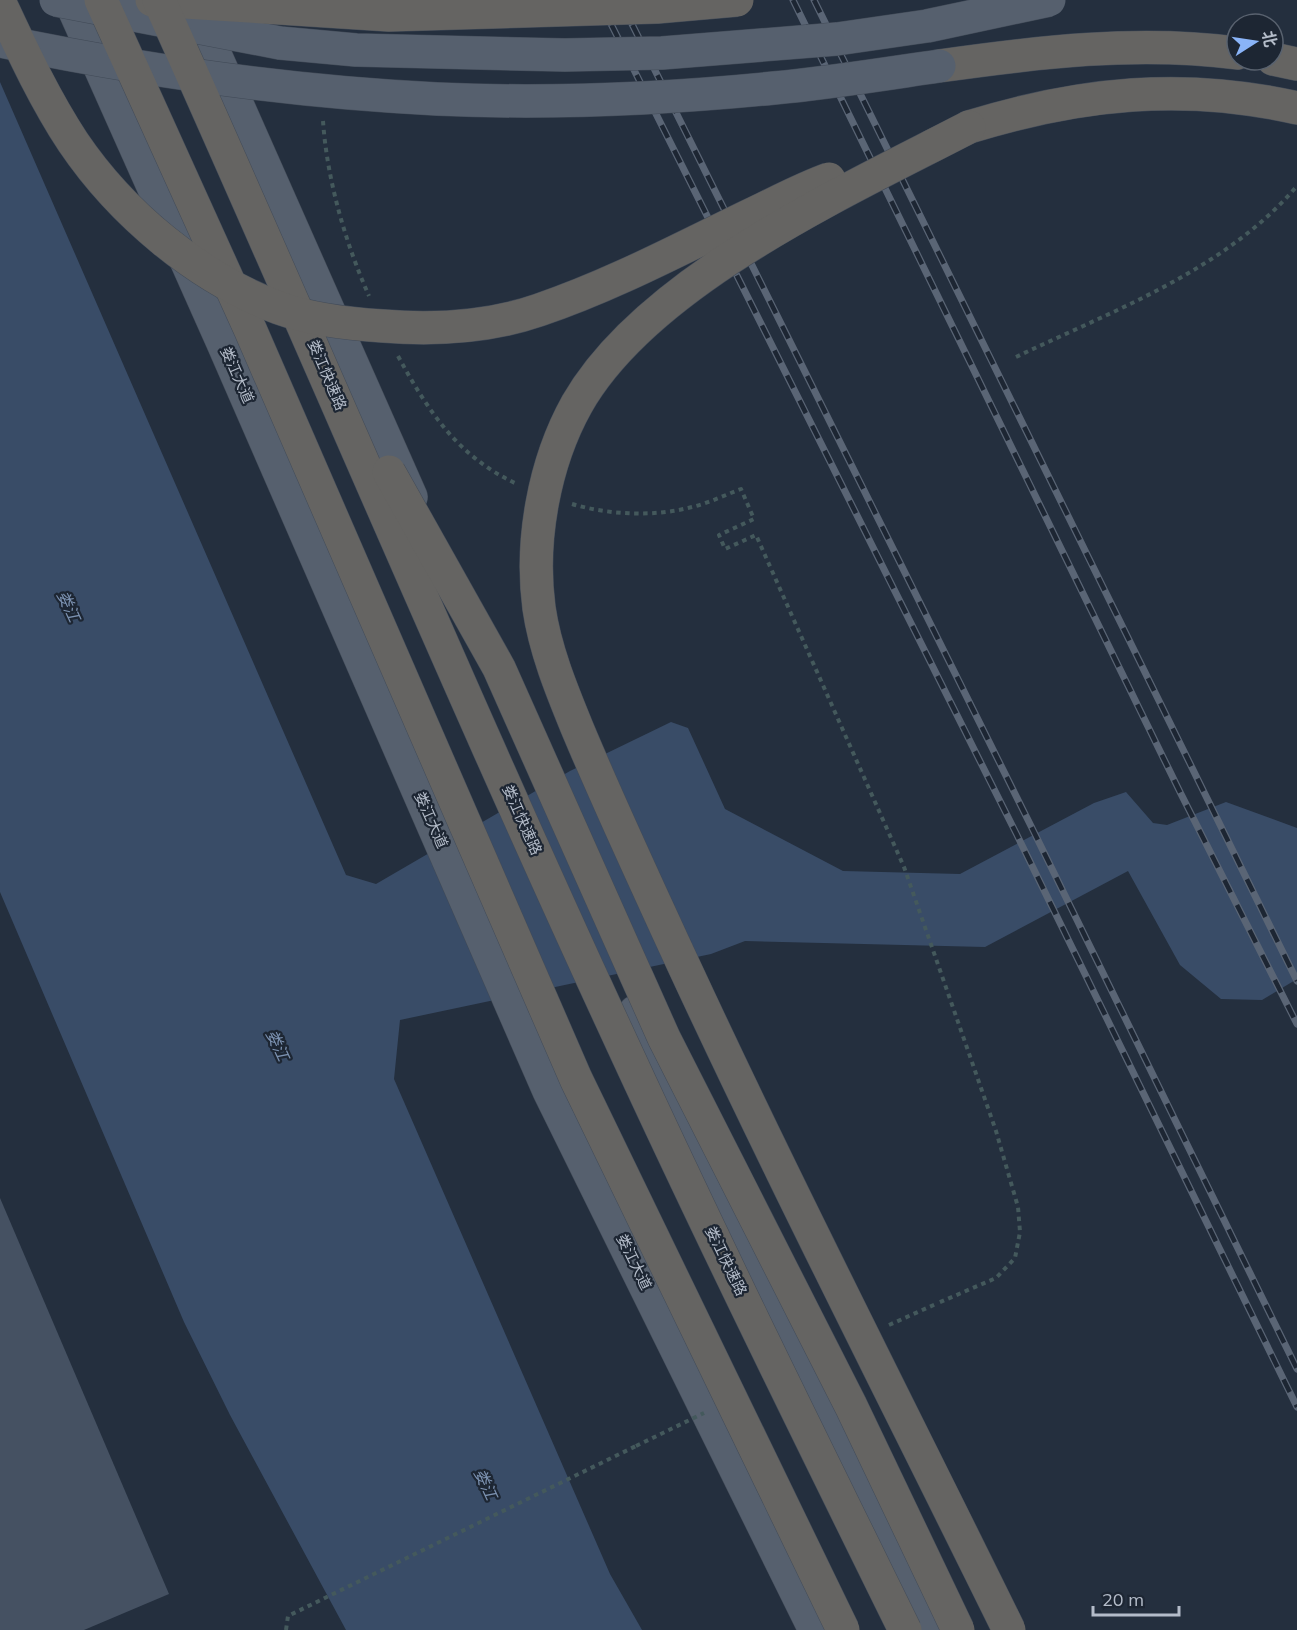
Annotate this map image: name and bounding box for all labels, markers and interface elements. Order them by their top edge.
north arrow [1225,12,1285,72]
text: 北 [1258,29,1281,49]
street label: 娄江快速路 [304,337,351,413]
street label: 娄江大道 [217,344,258,406]
water label: 娄江 [53,587,86,627]
street label: 娄江快速路 [499,782,546,858]
street label: 娄江大道 [411,789,452,851]
water label: 娄江 [262,1026,295,1066]
street label: 娄江快速路 [701,1223,751,1299]
street label: 娄江大道 [613,1231,656,1293]
water label: 娄江 [470,1465,503,1505]
scale bar [1093,1579,1178,1617]
text: 20 m [1102,1588,1144,1611]

